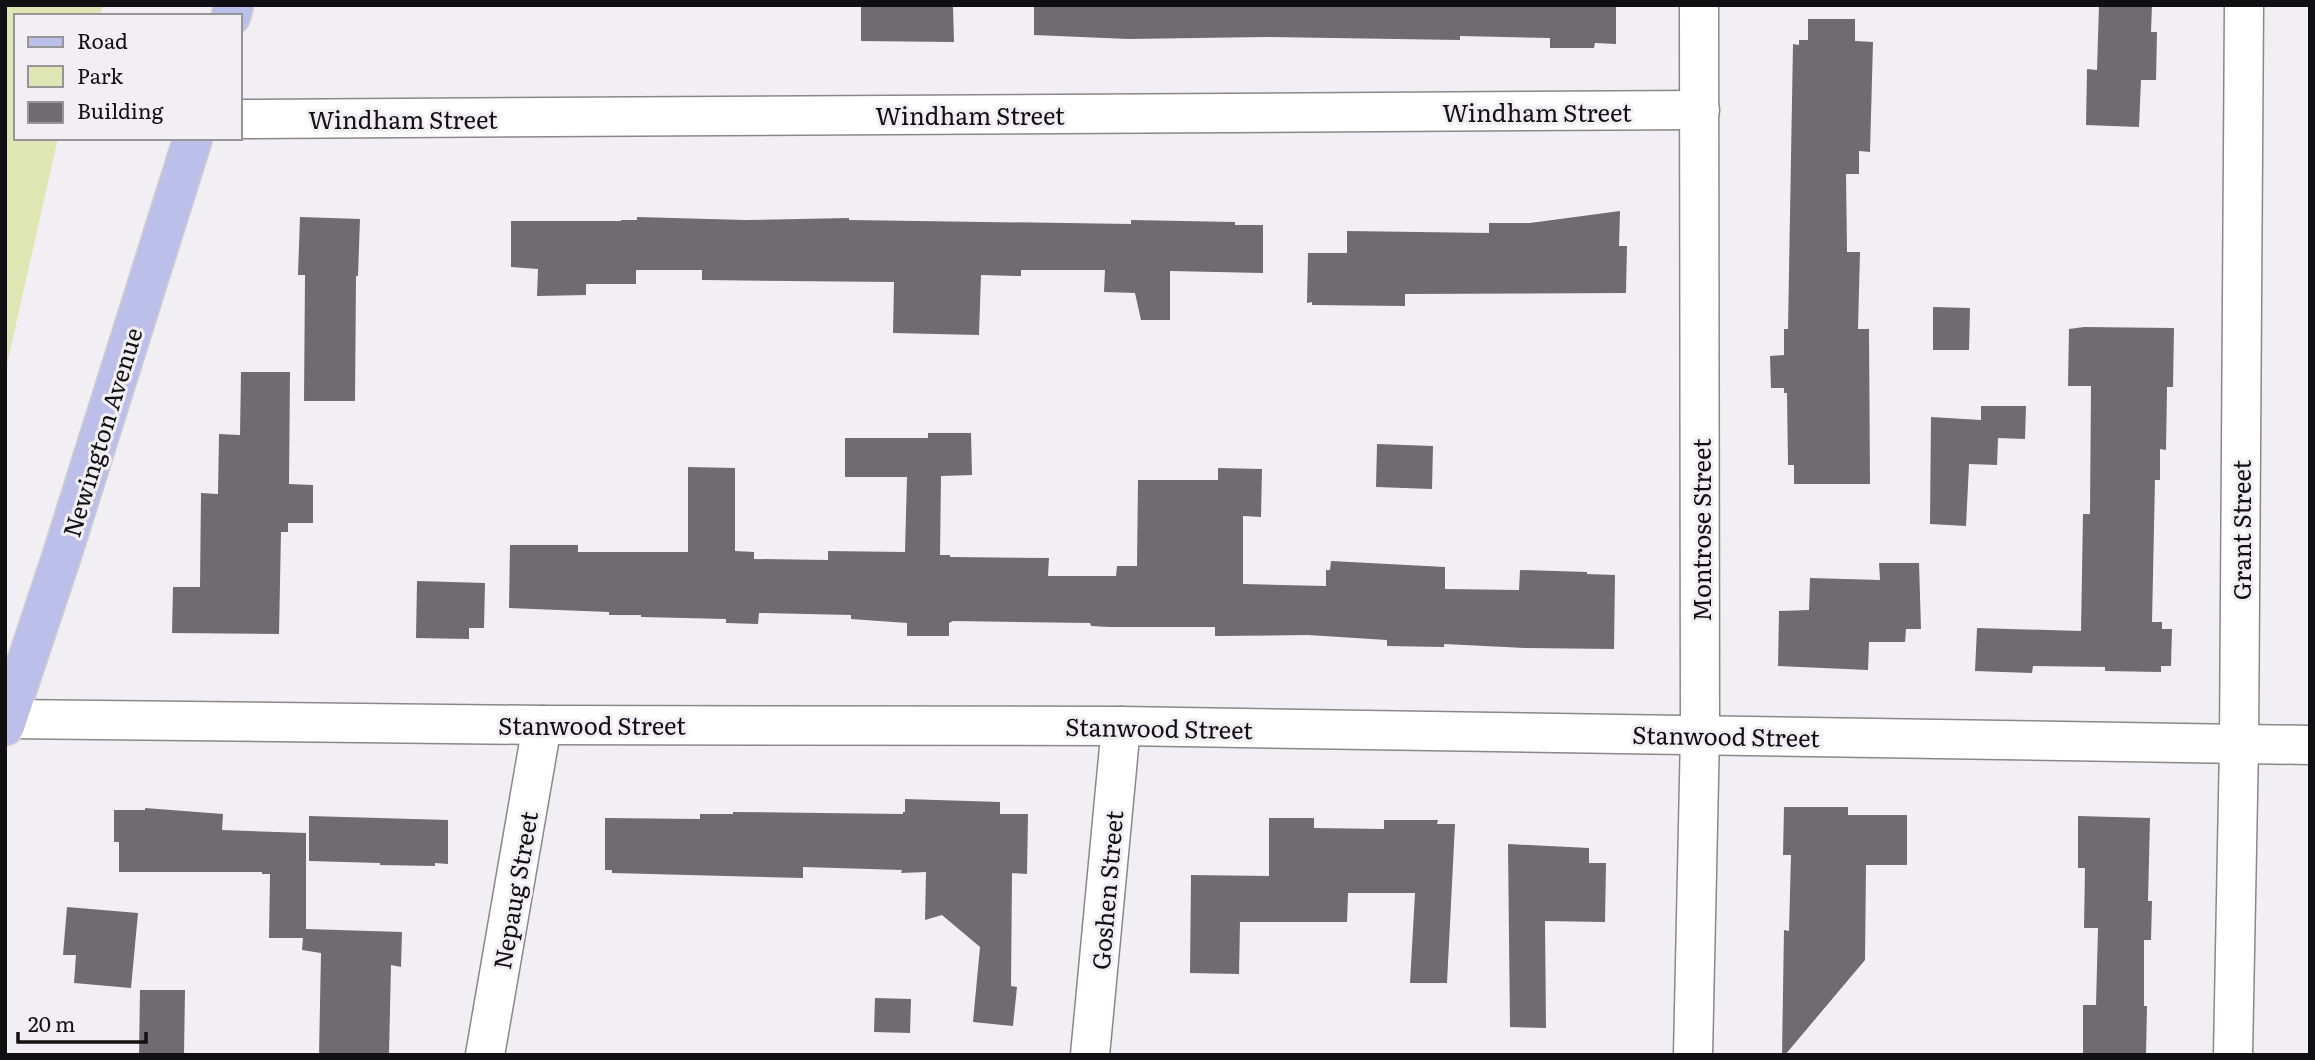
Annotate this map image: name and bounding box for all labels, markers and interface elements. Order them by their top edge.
legend [14,14,242,140]
text: Road [77,24,128,55]
text: Park [77,59,123,90]
text: Building [77,94,164,125]
street label: Windham Street [1442,94,1632,129]
street label: Windham Street [875,97,1065,132]
street label: Windham Street [308,101,498,136]
street label: Newington Avenue [52,323,150,541]
street label: Montrose Street [1683,438,1718,622]
street label: Grant Street [2223,459,2258,600]
street label: Stanwood Street [498,707,686,742]
street label: Stanwood Street [1065,708,1254,746]
street label: Stanwood Street [1632,716,1821,754]
street label: Nepaug Street [483,808,545,972]
street label: Goshen Street [1082,809,1130,971]
scale bar [18,1000,145,1044]
text: 20 m [28,1007,75,1038]

